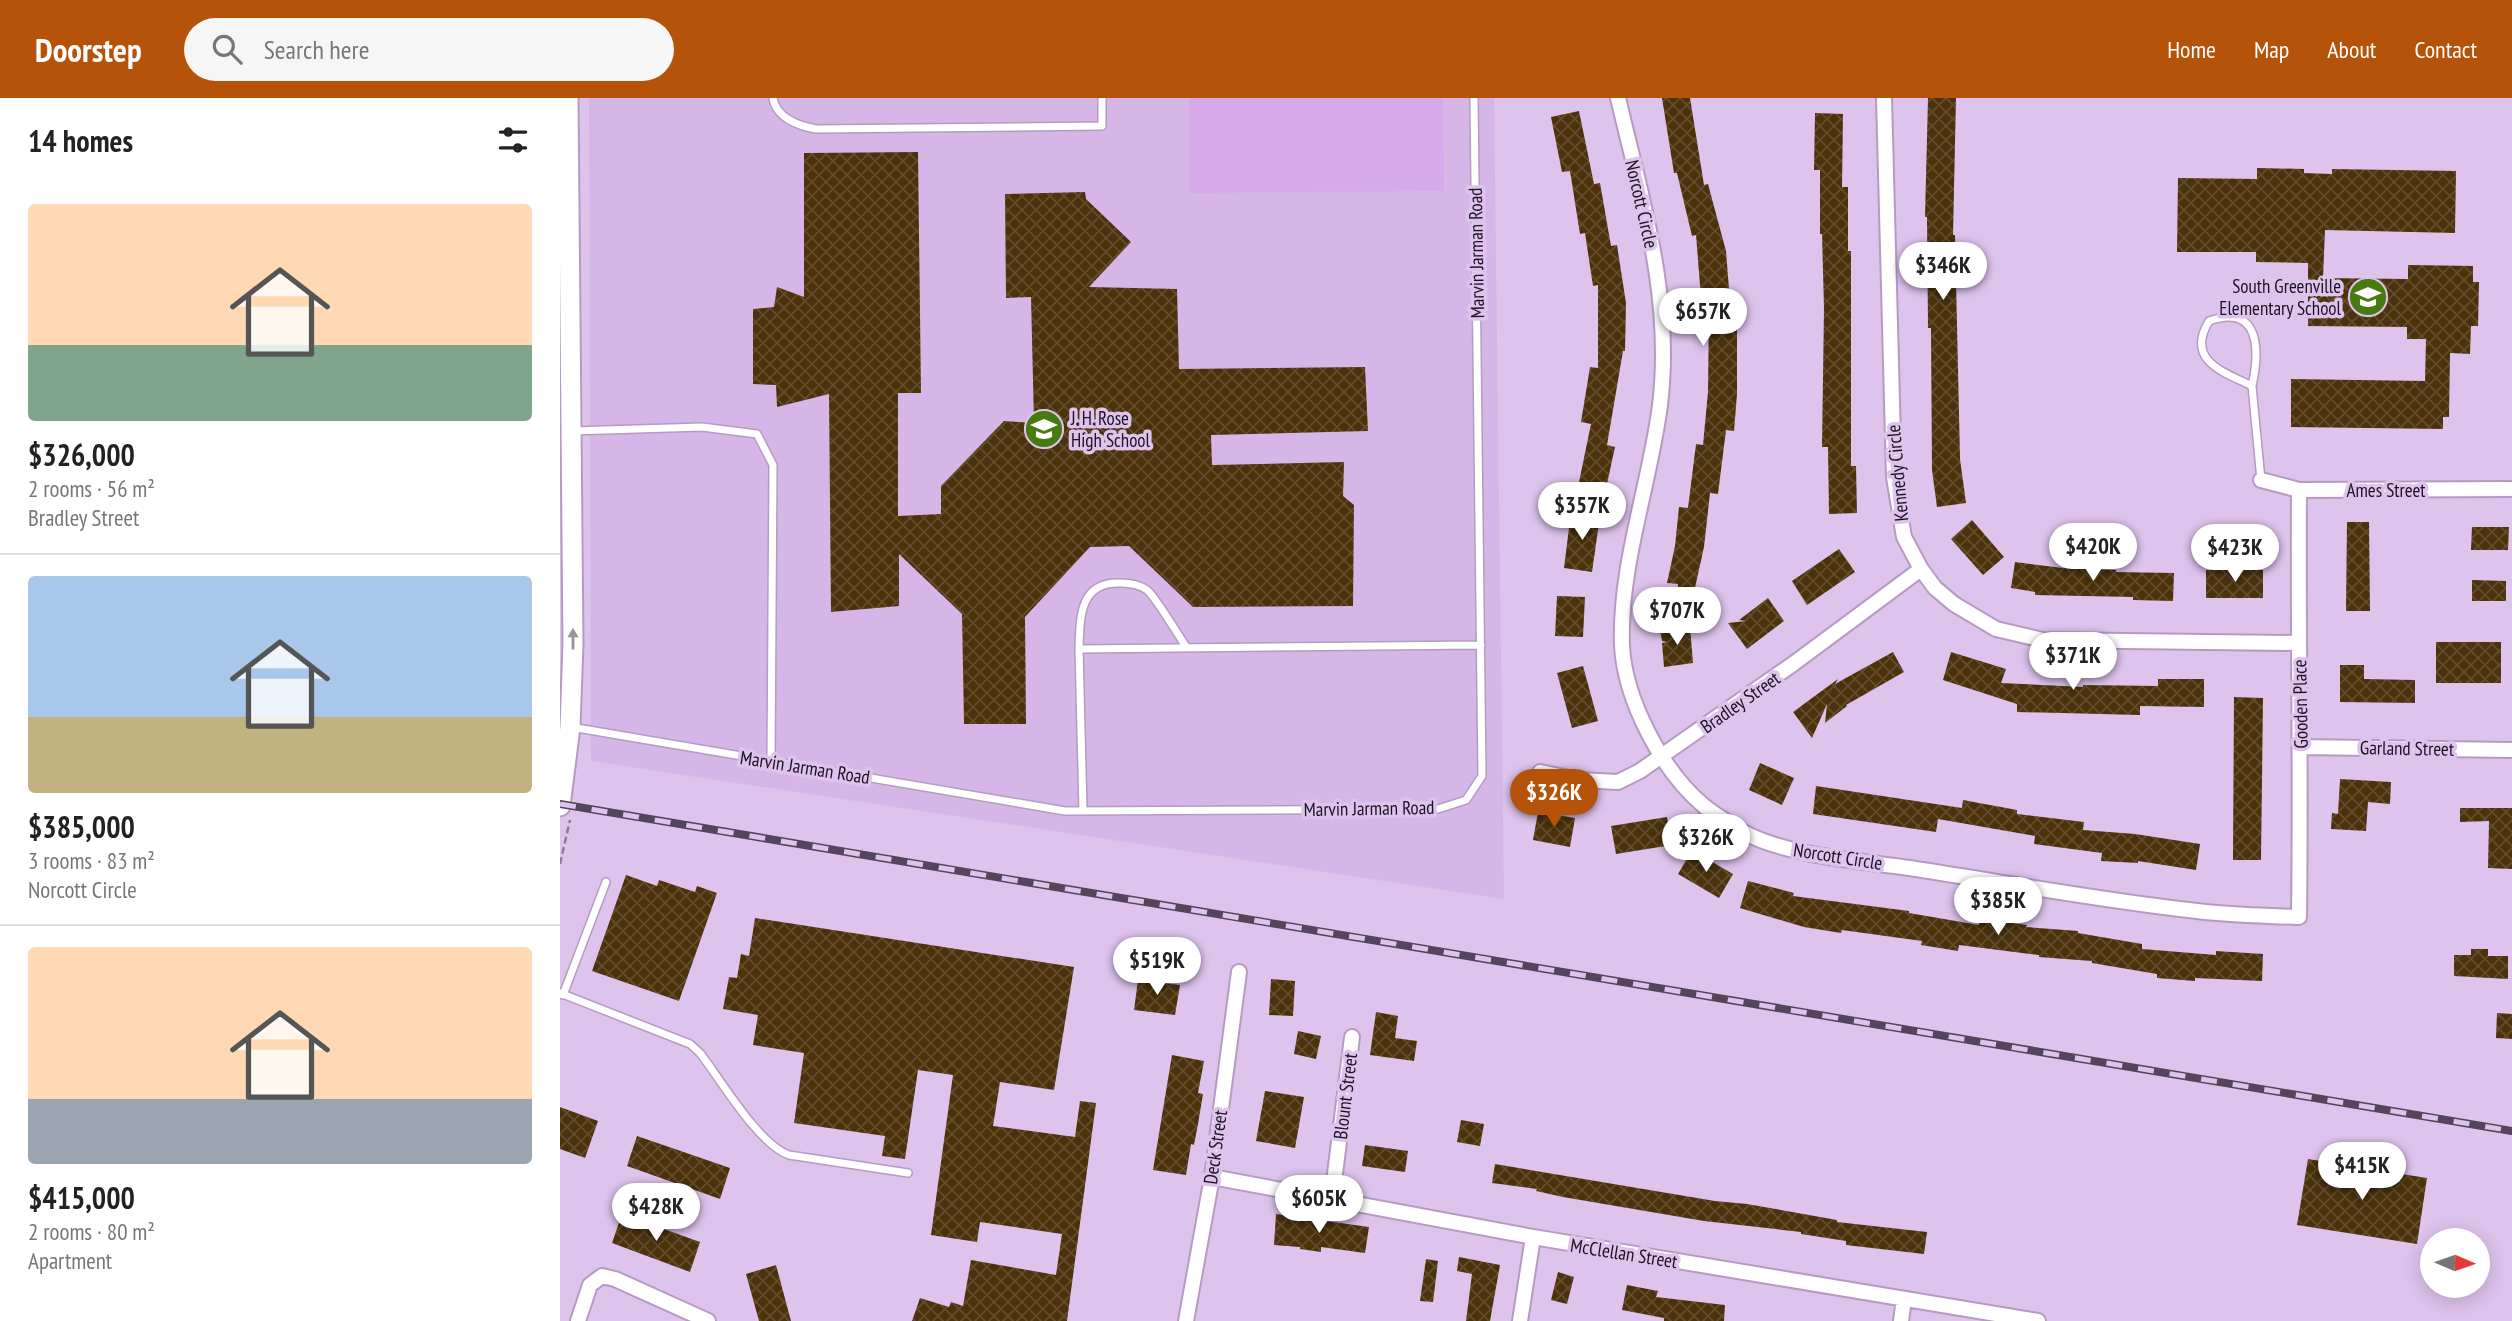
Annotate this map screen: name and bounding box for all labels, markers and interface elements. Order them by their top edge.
search box [184,18,674,81]
text: Doorstep [35,28,142,71]
icon: search [208,30,246,68]
text: Search here [264,33,369,66]
text: Home [2167,34,2216,65]
text: Map [2254,34,2289,65]
text: About [2327,34,2376,65]
text: Contact [2414,34,2477,65]
text: 14 homes [28,121,133,160]
icon: filters [494,121,532,159]
street label: Norcott Circle [1620,158,1664,251]
street label: Marvin Jarman Road [1463,187,1489,319]
pin: $346K [1894,242,1992,302]
icon: home [217,249,343,375]
text: $346K [1915,250,1971,279]
place label: South Greenville Elementary School [2219,274,2342,320]
school or university icon: South Greenville Elementary School [2347,276,2389,318]
pin: $657K [1654,288,1752,348]
text: $657K [1675,296,1731,325]
place label: J. H. Rose High School [1070,406,1151,452]
school or university icon: J. H. Rose High School [1023,408,1065,450]
street label: Kennedy Circle [1881,424,1913,522]
text: $326,000 [28,435,135,474]
text: 2 rooms · 56 m² [28,474,155,503]
street label: Ames Street [2347,478,2426,502]
pin: $357K [1533,482,1631,542]
text: $357K [1554,490,1610,519]
text: Bradley Street [28,503,139,532]
pin: $420K [2044,524,2142,583]
pin: $423K [2186,524,2284,584]
text: $420K [2065,531,2121,560]
text: $423K [2207,532,2263,561]
pin: $707K [1628,588,1726,647]
text: $707K [1649,595,1705,624]
icon: home [217,621,343,747]
one-way arrow [567,628,579,650]
pin: $371K [2024,632,2122,692]
text: $371K [2045,640,2101,669]
street label: Gooden Place [2287,659,2313,749]
street label: Bradley Street [1695,665,1785,738]
street label: Garland Street [2360,735,2455,761]
street label: Marvin Jarman Road [738,745,872,789]
pin: $326K [1505,770,1603,829]
text: $326K [1526,777,1582,806]
street label: Marvin Jarman Road [1303,795,1435,821]
text: $385,000 [28,807,135,846]
pin: $326K [1657,814,1755,874]
text: $326K [1678,822,1734,851]
street label: Norcott Circle [1792,837,1884,875]
text: 3 rooms · 83 m² [28,846,155,875]
text: Norcott Circle [28,875,137,904]
pin: $385K [1949,878,2047,937]
text: $385K [1970,885,2026,914]
pin: $519K [1108,937,1206,997]
text: $519K [1129,945,1185,974]
icon: home [217,992,343,1118]
street label: Blount Street [1328,1051,1362,1141]
street label: Deck Street [1198,1108,1232,1186]
pin: $415K [2313,1142,2411,1202]
text: $415K [2334,1150,2390,1179]
pin: $605K [1270,1176,1368,1235]
text: $415,000 [28,1178,135,1217]
text: $605K [1291,1183,1347,1212]
pin: $428K [607,1184,705,1243]
text: $428K [628,1191,684,1220]
text: 2 rooms · 80 m² [28,1217,155,1246]
north arrow [2420,1228,2490,1298]
map controls [2420,1228,2490,1298]
street label: McClellan Street [1569,1233,1680,1273]
text: Apartment [28,1246,112,1275]

